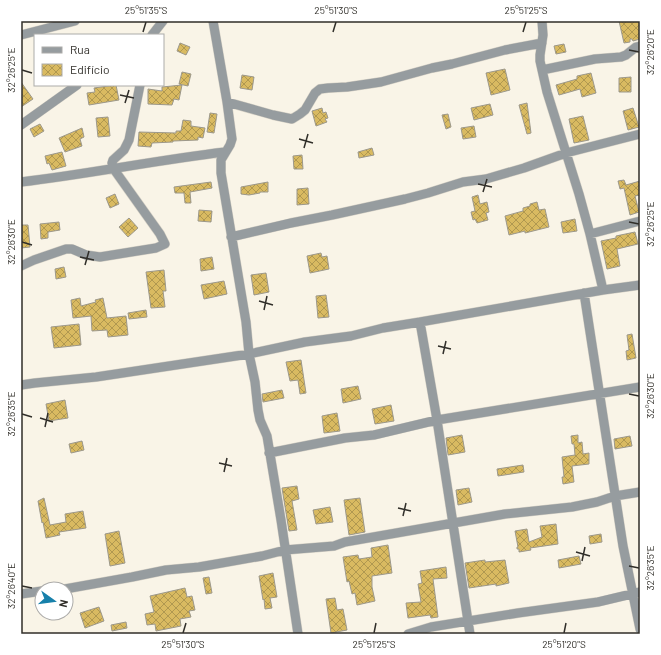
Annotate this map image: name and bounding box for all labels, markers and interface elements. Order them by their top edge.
text: 25°51'35"S [125,4,168,16]
text: 25°51'30"S [314,4,358,16]
text: 25°51'25"S [505,4,548,16]
text: 32°26'20"E [644,29,656,75]
legend [34,34,164,86]
text: Rua [70,42,90,56]
text: 32°26'25"E [5,47,17,93]
text: Edifício [70,62,110,76]
text: 32°26'25"E [644,201,656,247]
text: 32°26'30"E [5,219,17,265]
text: 32°26'30"E [644,373,656,419]
text: 32°26'35"E [5,391,17,437]
text: 32°26'35"E [644,545,656,591]
text: 32°26'40"E [5,563,17,609]
north arrow [34,581,74,621]
text: N [57,598,71,609]
text: 25°51'30"S [161,638,205,650]
text: 25°51'25"S [353,638,396,650]
text: 25°51'20"S [542,638,586,650]

